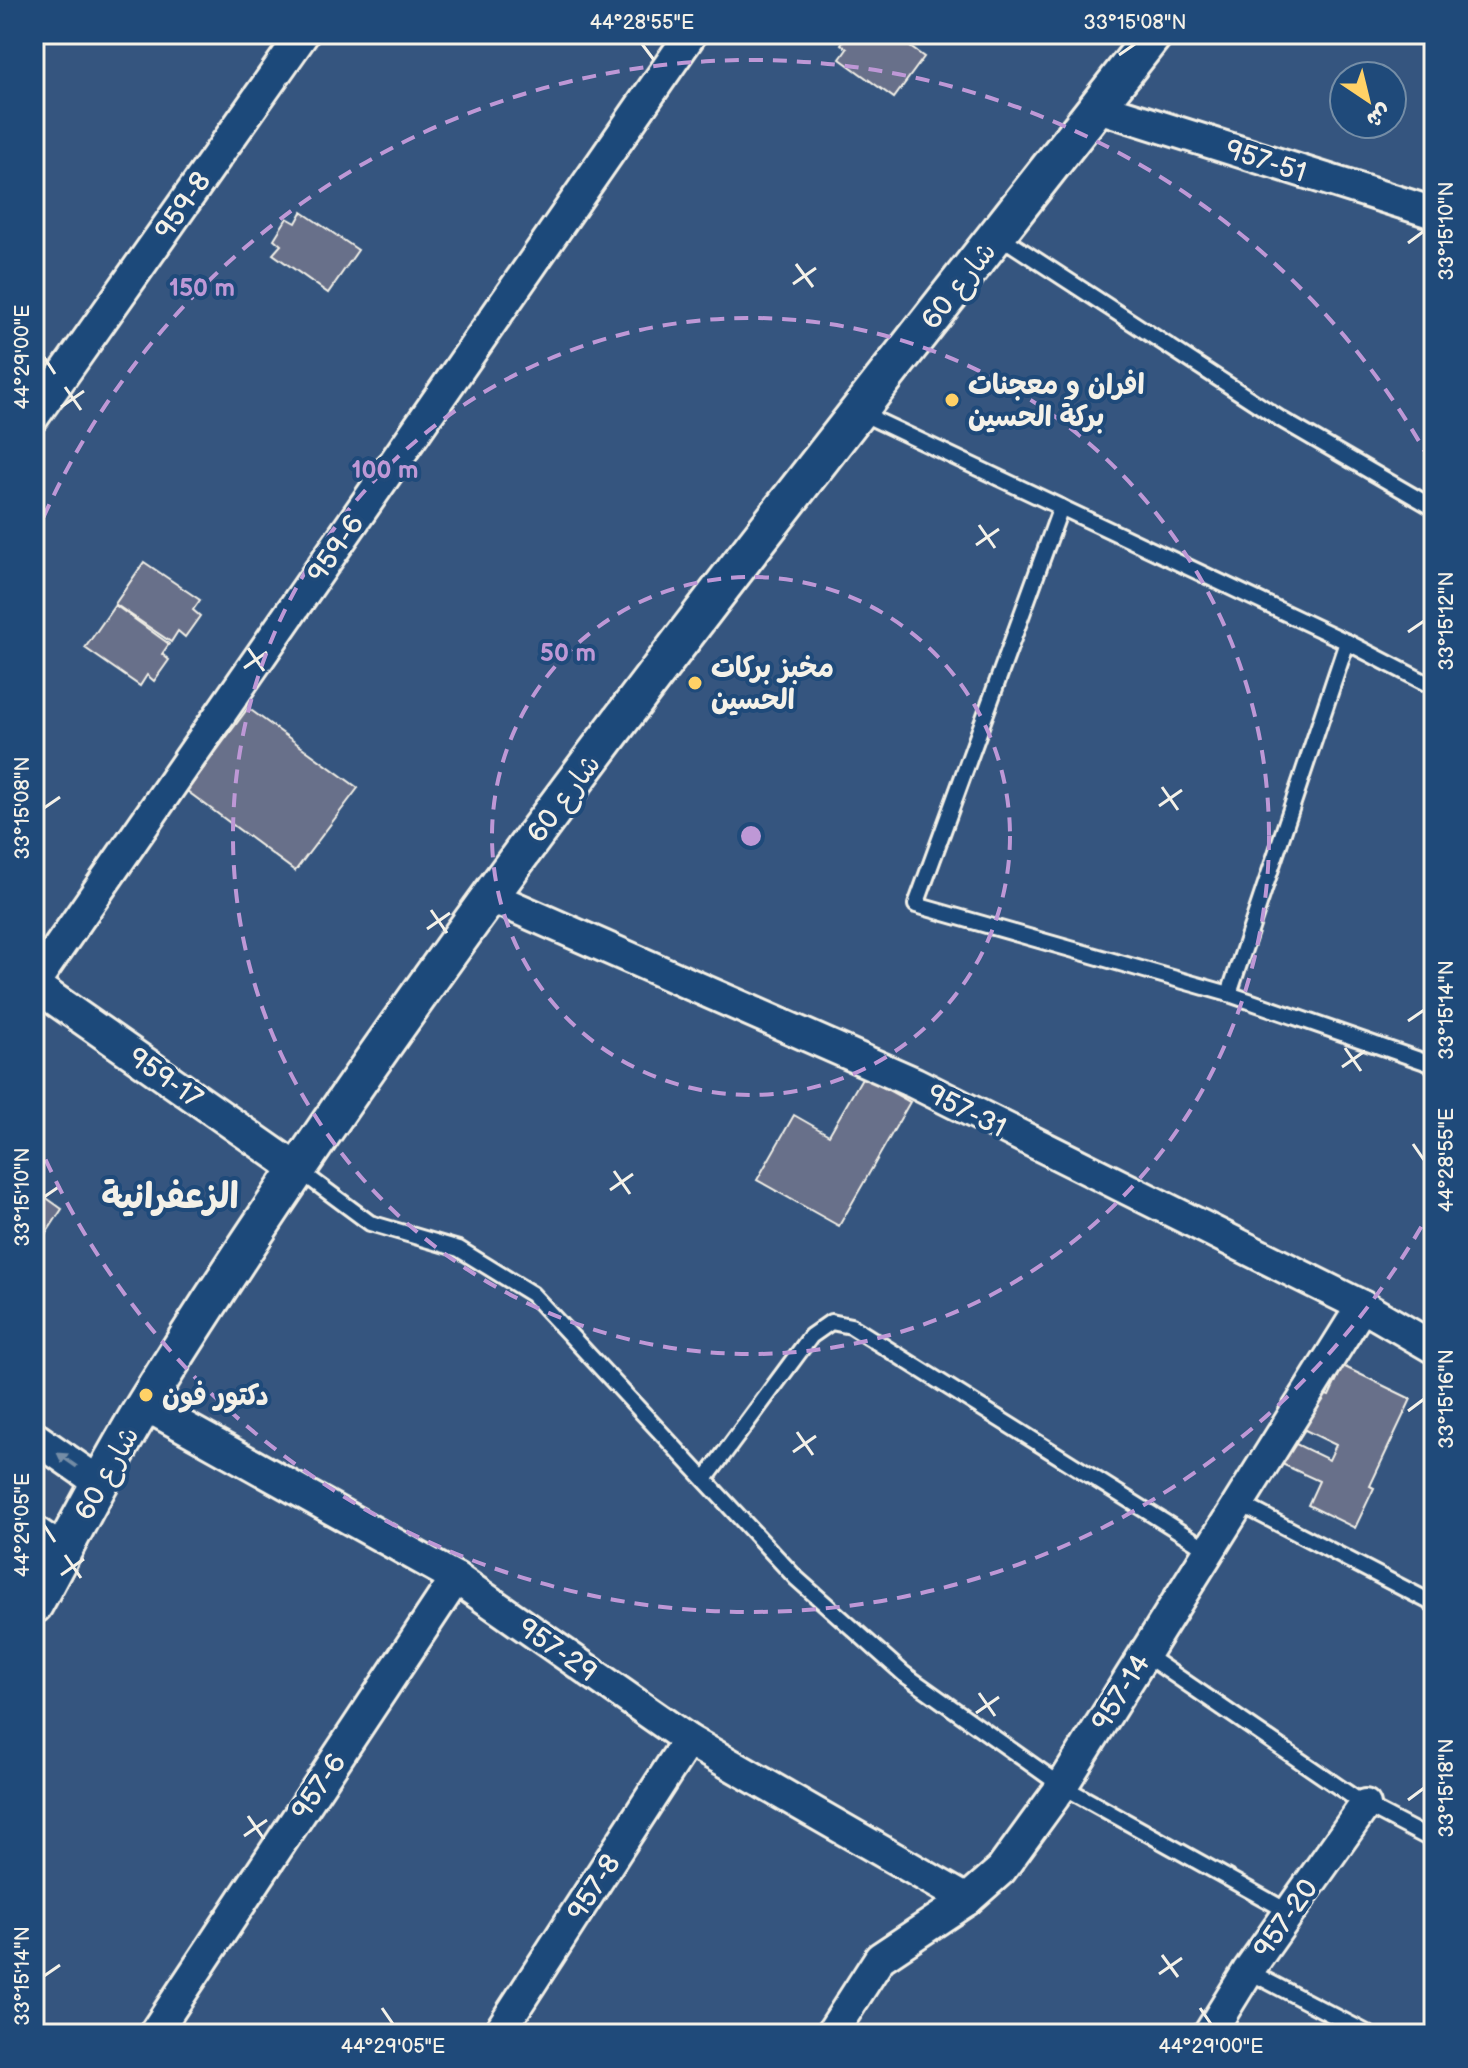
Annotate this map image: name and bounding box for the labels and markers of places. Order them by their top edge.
place label: افران و معجنات بركة الحسين [968,369,1145,434]
marker: افران و معجنات بركة الحسين [943,391,961,409]
place label: مخبز بركات الحسين [711,652,834,717]
marker: مخبز بركات الحسين [686,674,704,692]
centre of rings [737,822,765,850]
place label: دكتور فون [162,1380,269,1414]
marker: دكتور فون [137,1386,155,1404]

